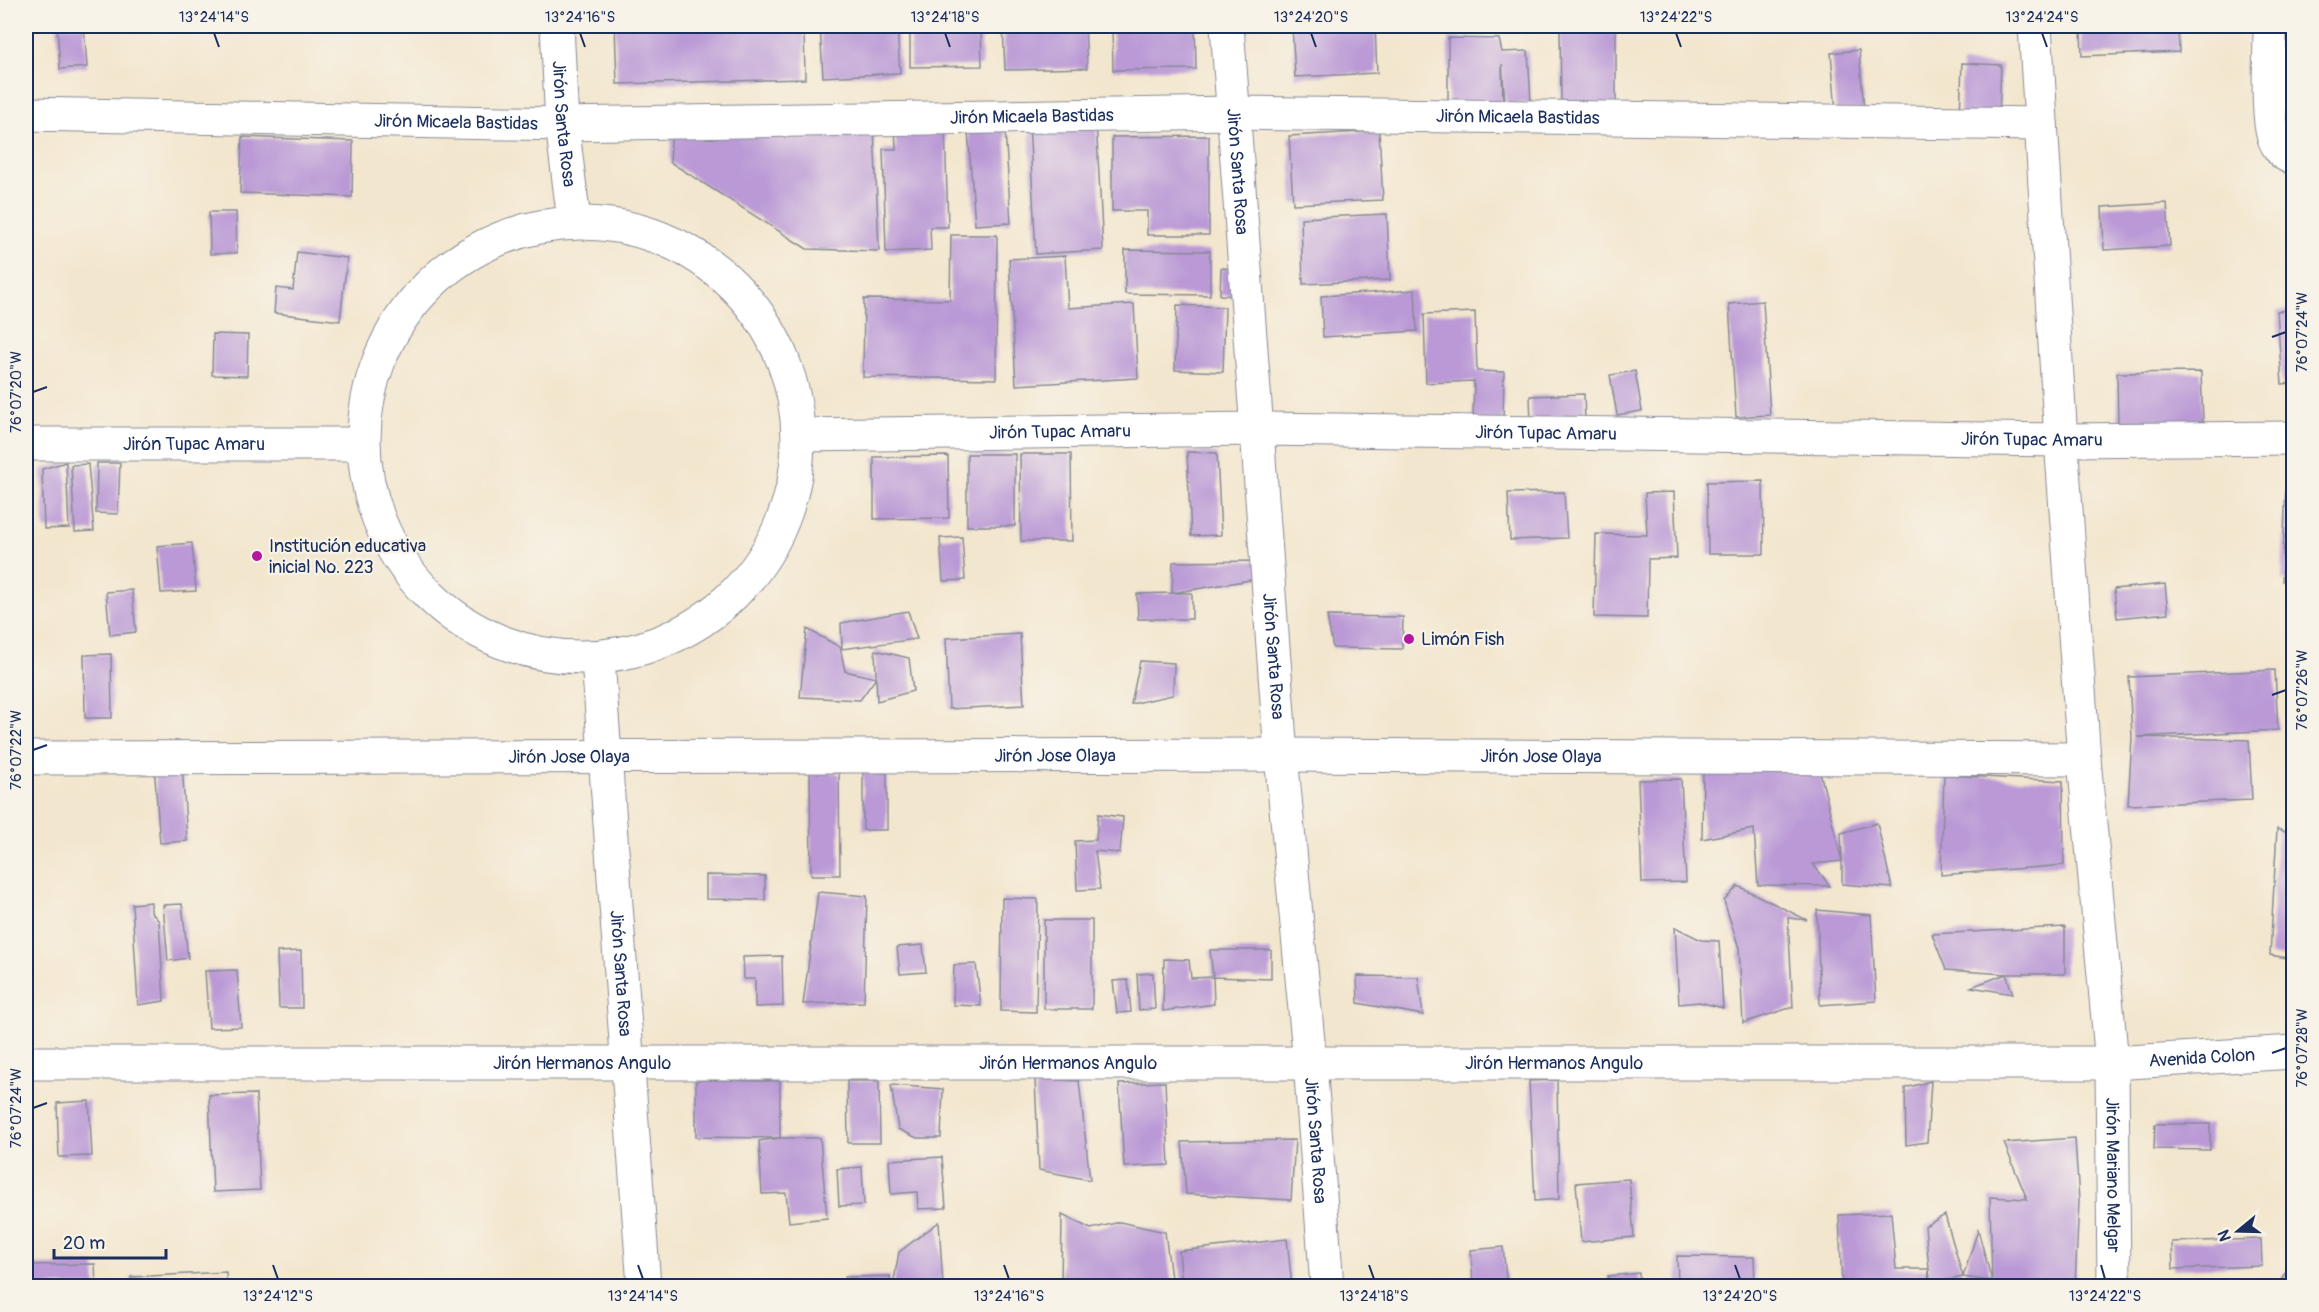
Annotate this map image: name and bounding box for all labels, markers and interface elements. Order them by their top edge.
text: 13°24'14"S [179,8,249,27]
text: 13°24'16"S [545,8,615,27]
text: 13°24'18"S [910,8,980,27]
text: 13°24'20"S [1274,8,1348,27]
text: 13°24'22"S [1640,8,1712,27]
text: 13°24'24"S [2006,8,2078,27]
street label: Jirón Santa Rosa [547,60,581,188]
street label: Jirón Micaela Bastidas [950,104,1114,130]
street label: Jirón Micaela Bastidas [1436,105,1600,130]
street label: Jirón Santa Rosa [1221,108,1253,236]
street label: Jirón Micaela Bastidas [374,109,538,136]
text: 76°07'24"W [2293,292,2312,372]
text: 76°07'20"W [7,351,26,433]
street label: Jirón Tupac Amaru [989,420,1131,444]
street label: Jirón Tupac Amaru [1475,421,1617,446]
street label: Jirón Tupac Amaru [1961,428,2103,452]
street label: Jirón Tupac Amaru [123,433,265,456]
place label: Institución educativa inicial No. 223 [269,535,426,579]
marker: Institución educativa inicial No. 223 [250,549,264,563]
street label: Jirón Santa Rosa [1257,592,1289,720]
place label: Limón Fish [1421,628,1504,651]
marker: Limón Fish [1402,632,1416,646]
text: 76°07'26"W [2293,650,2312,730]
text: 76°07'22"W [7,710,26,790]
street label: Jirón Jose Olaya [994,744,1116,768]
street label: Jirón Jose Olaya [1480,745,1602,769]
street label: Jirón Jose Olaya [508,746,630,769]
street label: Jirón Santa Rosa [604,909,637,1037]
text: 76°07'28"W [2293,1008,2312,1088]
street label: Avenida Colon [2148,1043,2256,1073]
street label: Jirón Hermanos Angulo [493,1052,671,1075]
street label: Jirón Hermanos Angulo [979,1052,1157,1075]
street label: Jirón Hermanos Angulo [1465,1052,1643,1075]
text: 76°07'24"W [7,1068,26,1148]
street label: Jirón Santa Rosa [1299,1076,1332,1204]
street label: Jirón Mariano Melgar [2100,1097,2125,1253]
north arrow [2208,1201,2268,1261]
scale bar [54,1222,166,1260]
text: N [2213,1227,2236,1244]
text: 20 m [63,1232,105,1255]
text: 13°24'12"S [243,1287,313,1306]
text: 13°24'14"S [608,1287,678,1306]
text: 13°24'16"S [974,1287,1044,1306]
text: 13°24'18"S [1339,1287,1409,1306]
text: 13°24'20"S [1703,1287,1777,1306]
text: 13°24'22"S [2069,1287,2141,1306]

